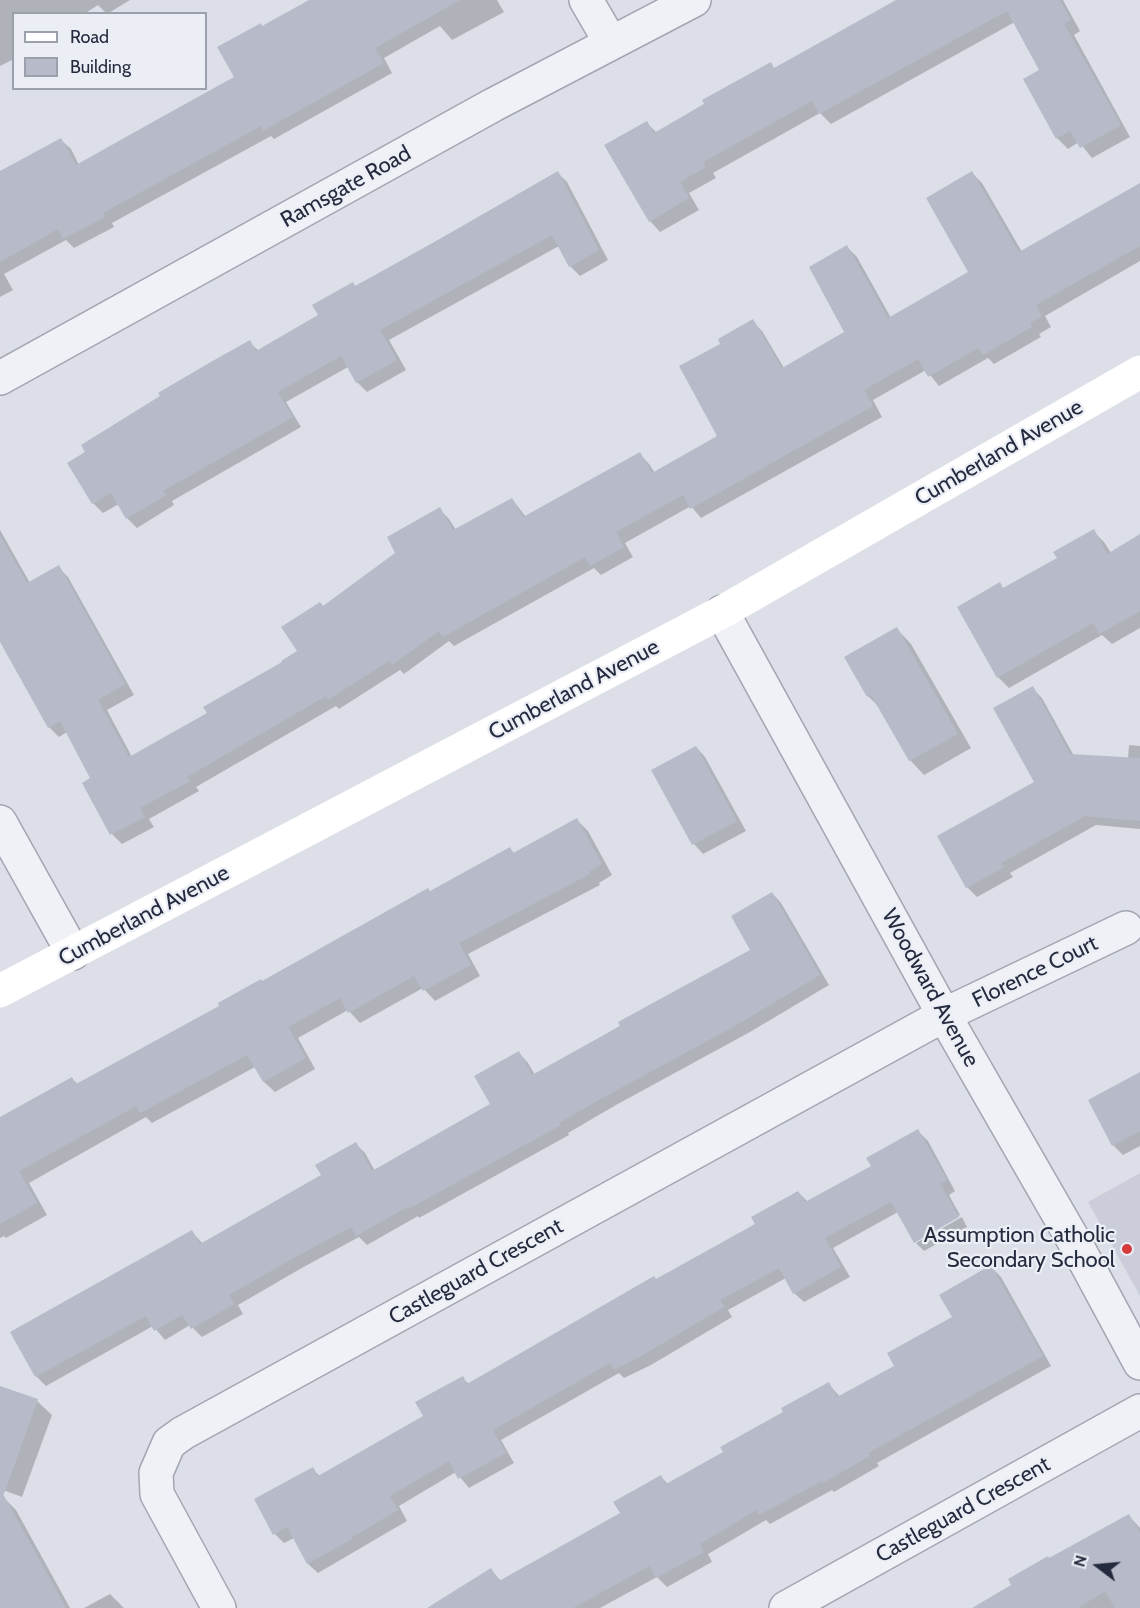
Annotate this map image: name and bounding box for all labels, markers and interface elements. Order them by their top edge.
legend [12,12,207,90]
text: Road [70,26,109,48]
text: Building [70,56,131,78]
street label: Ramsgate Road [276,140,416,234]
street label: Cumberland Avenue [910,394,1088,512]
street label: Cumberland Avenue [484,634,664,746]
street label: Cumberland Avenue [54,860,234,972]
street label: Woodward Avenue [876,904,984,1072]
street label: Florence Court [968,930,1102,1014]
street label: Castleguard Crescent [384,1213,568,1331]
place label: Assumption Catholic Secondary School [924,1223,1115,1274]
marker: Assumption Catholic Secondary School [1120,1242,1134,1256]
street label: Castleguard Crescent [871,1451,1055,1569]
north arrow [1068,1536,1128,1596]
text: N [1070,1553,1091,1569]

